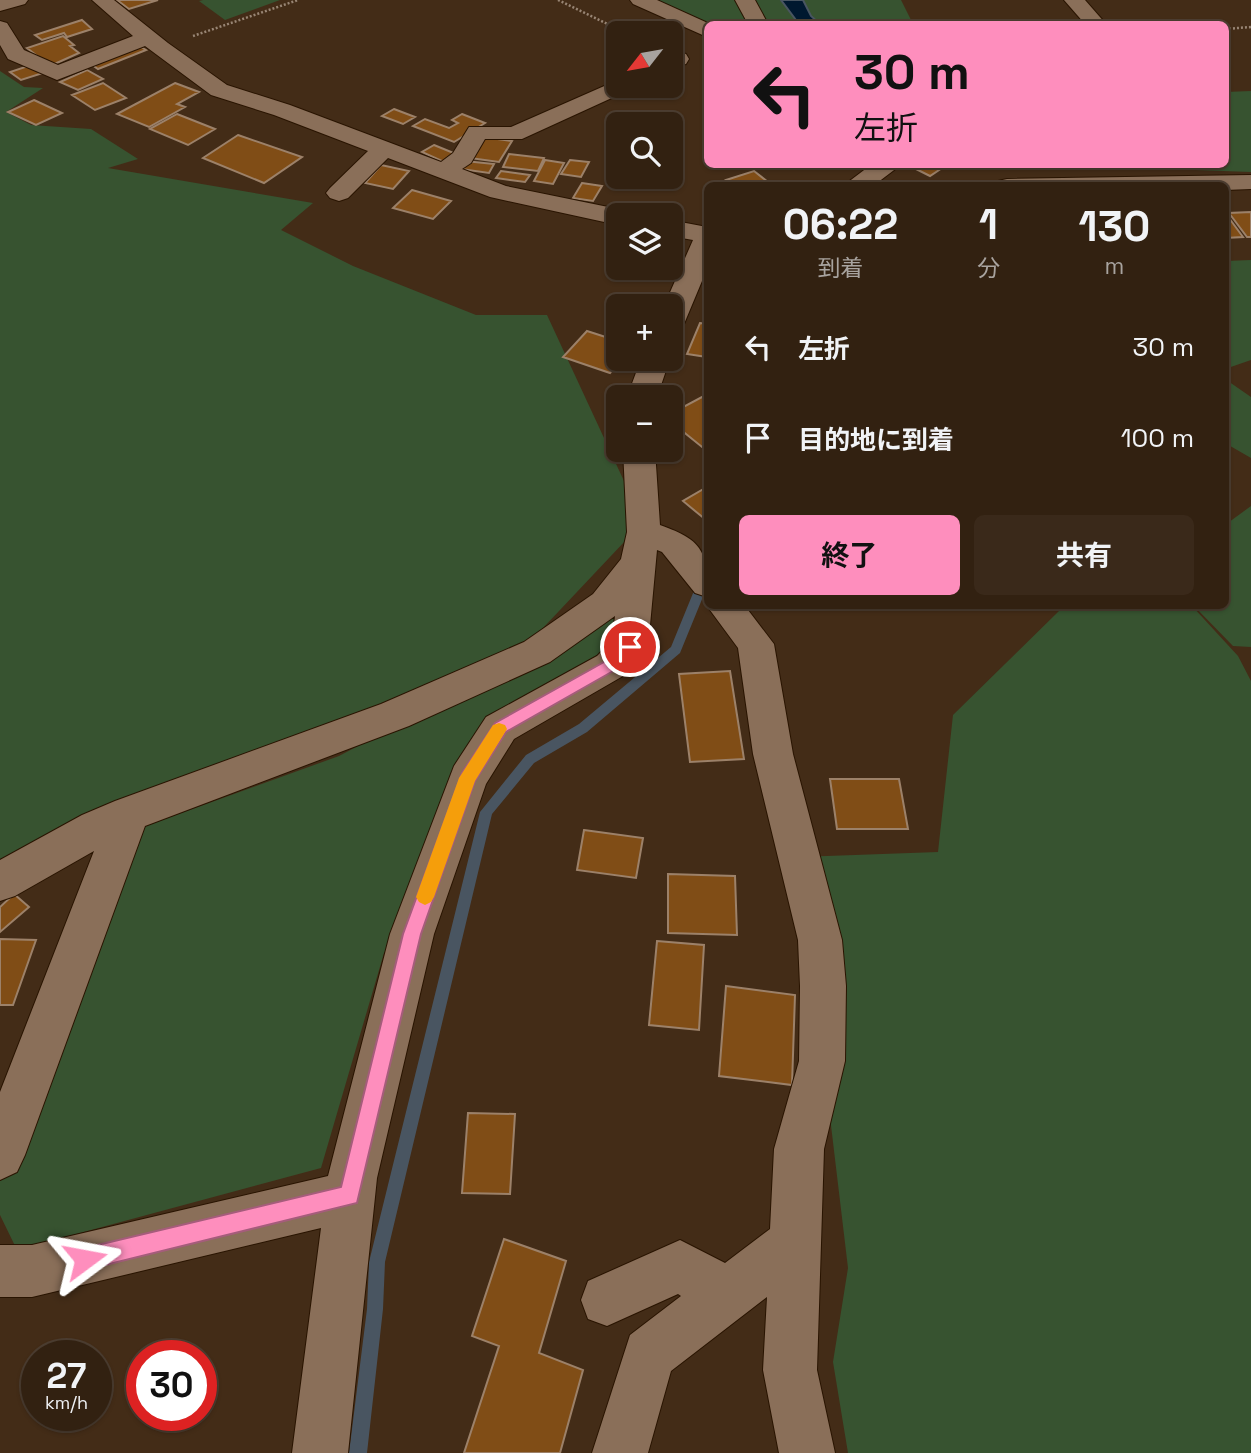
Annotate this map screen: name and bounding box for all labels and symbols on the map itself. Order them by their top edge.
north arrow [606,21,682,98]
pin [600,617,660,677]
position arrow [48,1222,122,1296]
speed limit sign: 30 [126,1340,217,1431]

